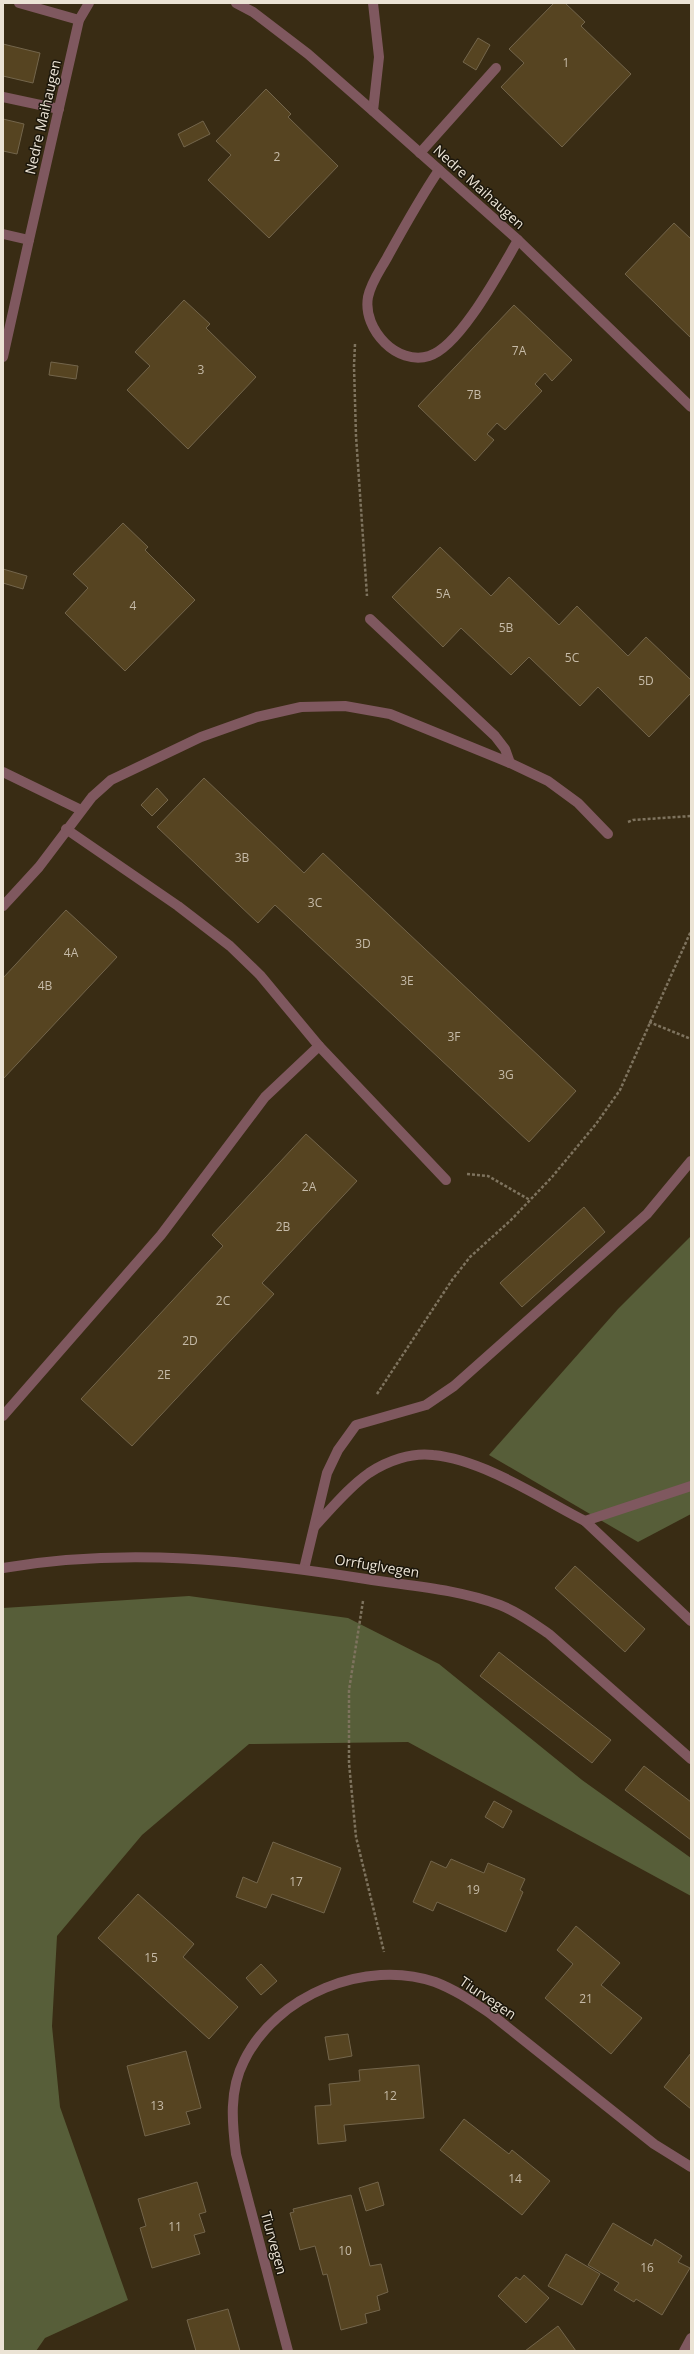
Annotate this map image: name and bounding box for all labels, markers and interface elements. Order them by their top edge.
house number: 1 [563,54,569,71]
street label: Nedre Maihaugen [20,58,65,176]
street label: Nedre Maihaugen [429,140,529,233]
house number: 2 [274,148,281,165]
house number: 7A [512,342,527,359]
house number: 3 [198,361,205,378]
house number: 7B [467,386,482,403]
house number: 5A [436,585,451,602]
house number: 4 [130,597,137,614]
house number: 5B [499,619,514,636]
house number: 5C [565,649,580,666]
house number: 5D [638,672,654,689]
house number: 3B [235,849,250,866]
house number: 3C [308,894,323,911]
house number: 3D [355,935,371,952]
house number: 4A [64,944,79,961]
house number: 3E [400,972,414,989]
house number: 4B [38,977,53,994]
house number: 3F [447,1028,461,1045]
house number: 3G [498,1066,514,1083]
house number: 2A [302,1178,317,1195]
house number: 2B [276,1218,291,1235]
house number: 2C [216,1292,231,1309]
house number: 2D [182,1332,198,1349]
house number: 2E [157,1366,171,1383]
street label: Orrfuglvegen [333,1549,421,1582]
house number: 17 [289,1873,303,1890]
house number: 19 [466,1881,480,1898]
house number: 15 [144,1949,158,1966]
street label: Tiurvegen [456,1972,520,2023]
house number: 21 [579,1990,593,2007]
house number: 12 [383,2087,397,2104]
house number: 13 [150,2097,164,2114]
house number: 14 [508,2170,522,2187]
street label: Tiurvegen [257,2209,292,2276]
house number: 11 [168,2218,182,2235]
house number: 10 [338,2242,352,2259]
house number: 16 [640,2259,654,2276]

